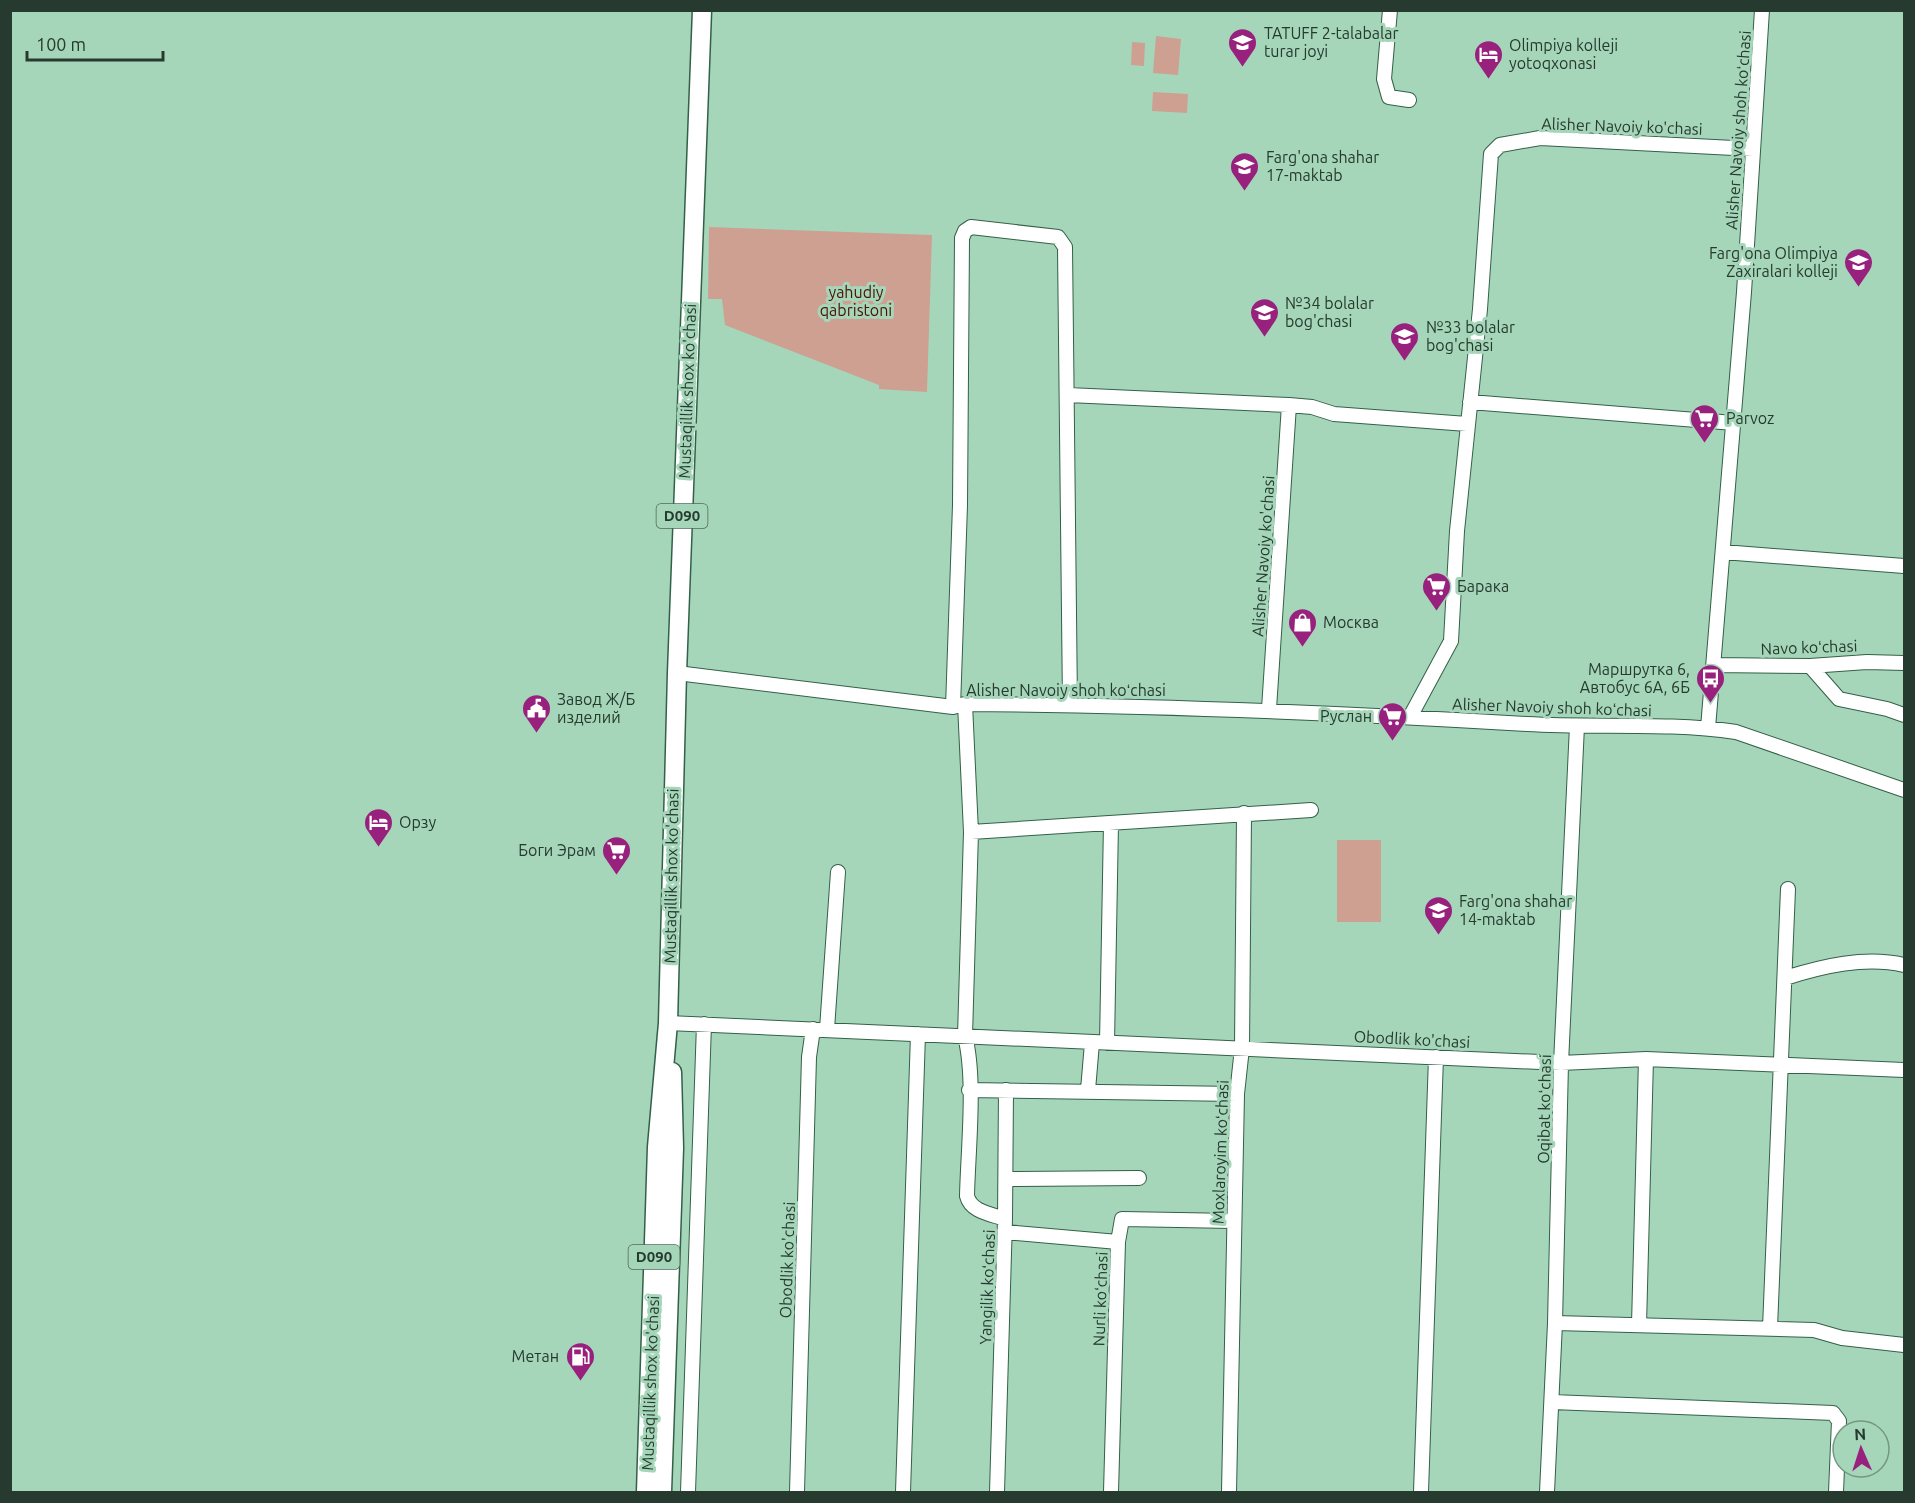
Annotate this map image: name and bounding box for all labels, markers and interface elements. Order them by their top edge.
scale bar [27,24,164,62]
place label: TATUFF 2-talabalar turar joyi [1264,24,1399,60]
school or university icon: TATUFF 2-talabalar turar joyi [1227,26,1259,68]
street label: Alisher Navoiy shoh koʻchasi [1722,30,1754,230]
text: 100 m [36,34,86,54]
place label: Olimpiya kolleji yotoqxonasi [1509,36,1618,72]
hotel icon: Olimpiya kolleji yotoqxonasi [1472,38,1504,80]
street label: Alisher Navoiy ko'chasi [1541,114,1703,138]
place label: Farg'ona shahar 17-maktab [1266,148,1379,184]
school or university icon: Farg'ona shahar 17-maktab [1229,150,1261,192]
place label: Farg'ona Olimpiya Zaxiralari kolleji [1709,244,1838,280]
school or university icon: Farg'ona Olimpiya Zaxiralari kolleji [1843,246,1875,288]
park label: yahudiy qabristoni [820,283,892,319]
place label: №34 bolalar bog'chasi [1285,294,1374,330]
school or university icon: №34 bolalar bog'chasi [1248,296,1280,338]
street label: Mustaqillik shox ko'chasi [675,303,699,479]
place label: №33 bolalar bog'chasi [1426,318,1515,354]
school or university icon: №33 bolalar bog'chasi [1389,320,1421,362]
supermarket icon: Parvoz [1689,402,1721,444]
place label: Parvoz [1726,409,1774,427]
street label: Alisher Navoiy ko'chasi [1248,475,1278,637]
road number: D090 [656,504,708,528]
supermarket icon: Барака [1420,570,1452,612]
place label: Барака [1457,577,1509,595]
shop icon: Москва [1286,606,1318,648]
place label: Москва [1323,613,1379,631]
street label: Navo koʻchasi [1760,636,1858,658]
place label: Маршрутка 6, Автобус 6А, 6Б [1580,660,1690,696]
bus stop icon: Маршрутка 6, Автобус 6А, 6Б [1695,662,1727,704]
street label: Alisher Navoiy shoh koʻchasi [966,681,1166,699]
place label: Завод Ж/Б изделий [557,690,635,726]
public building icon: Завод Ж/Б изделий [520,692,552,734]
street label: Alisher Navoiy shoh koʻchasi [1452,695,1652,719]
supermarket icon: Руслан [1377,700,1409,742]
place label: Руслан [1320,707,1372,725]
street label: Mustaqillik shox ko'chasi [660,788,682,964]
hotel icon: Орзу [362,806,394,848]
place label: Орзу [399,813,436,831]
supermarket icon: Боги Эрам [601,834,633,876]
place label: Боги Эрам [518,841,596,859]
place label: Farg'ona shahar 14-maktab [1459,892,1572,928]
school or university icon: Farg'ona shahar 14-maktab [1422,894,1454,936]
street label: Obodlik ko'chasi [1353,1027,1471,1051]
street label: Oqibat koʻchasi [1534,1054,1554,1164]
street label: Moxlaroyim koʻchasi [1208,1080,1232,1224]
street label: Obodlik ko'chasi [776,1201,798,1319]
street label: Yangilik koʻchasi [976,1229,998,1345]
road number: D090 [628,1245,680,1269]
street label: Nurli koʻchasi [1089,1251,1111,1347]
street label: Mustaqillik shox ko'chasi [638,1295,662,1471]
fuel station icon: Метан [564,1340,596,1382]
place label: Метан [512,1347,559,1365]
north arrow [1831,1419,1891,1479]
text: N [1854,1425,1867,1443]

